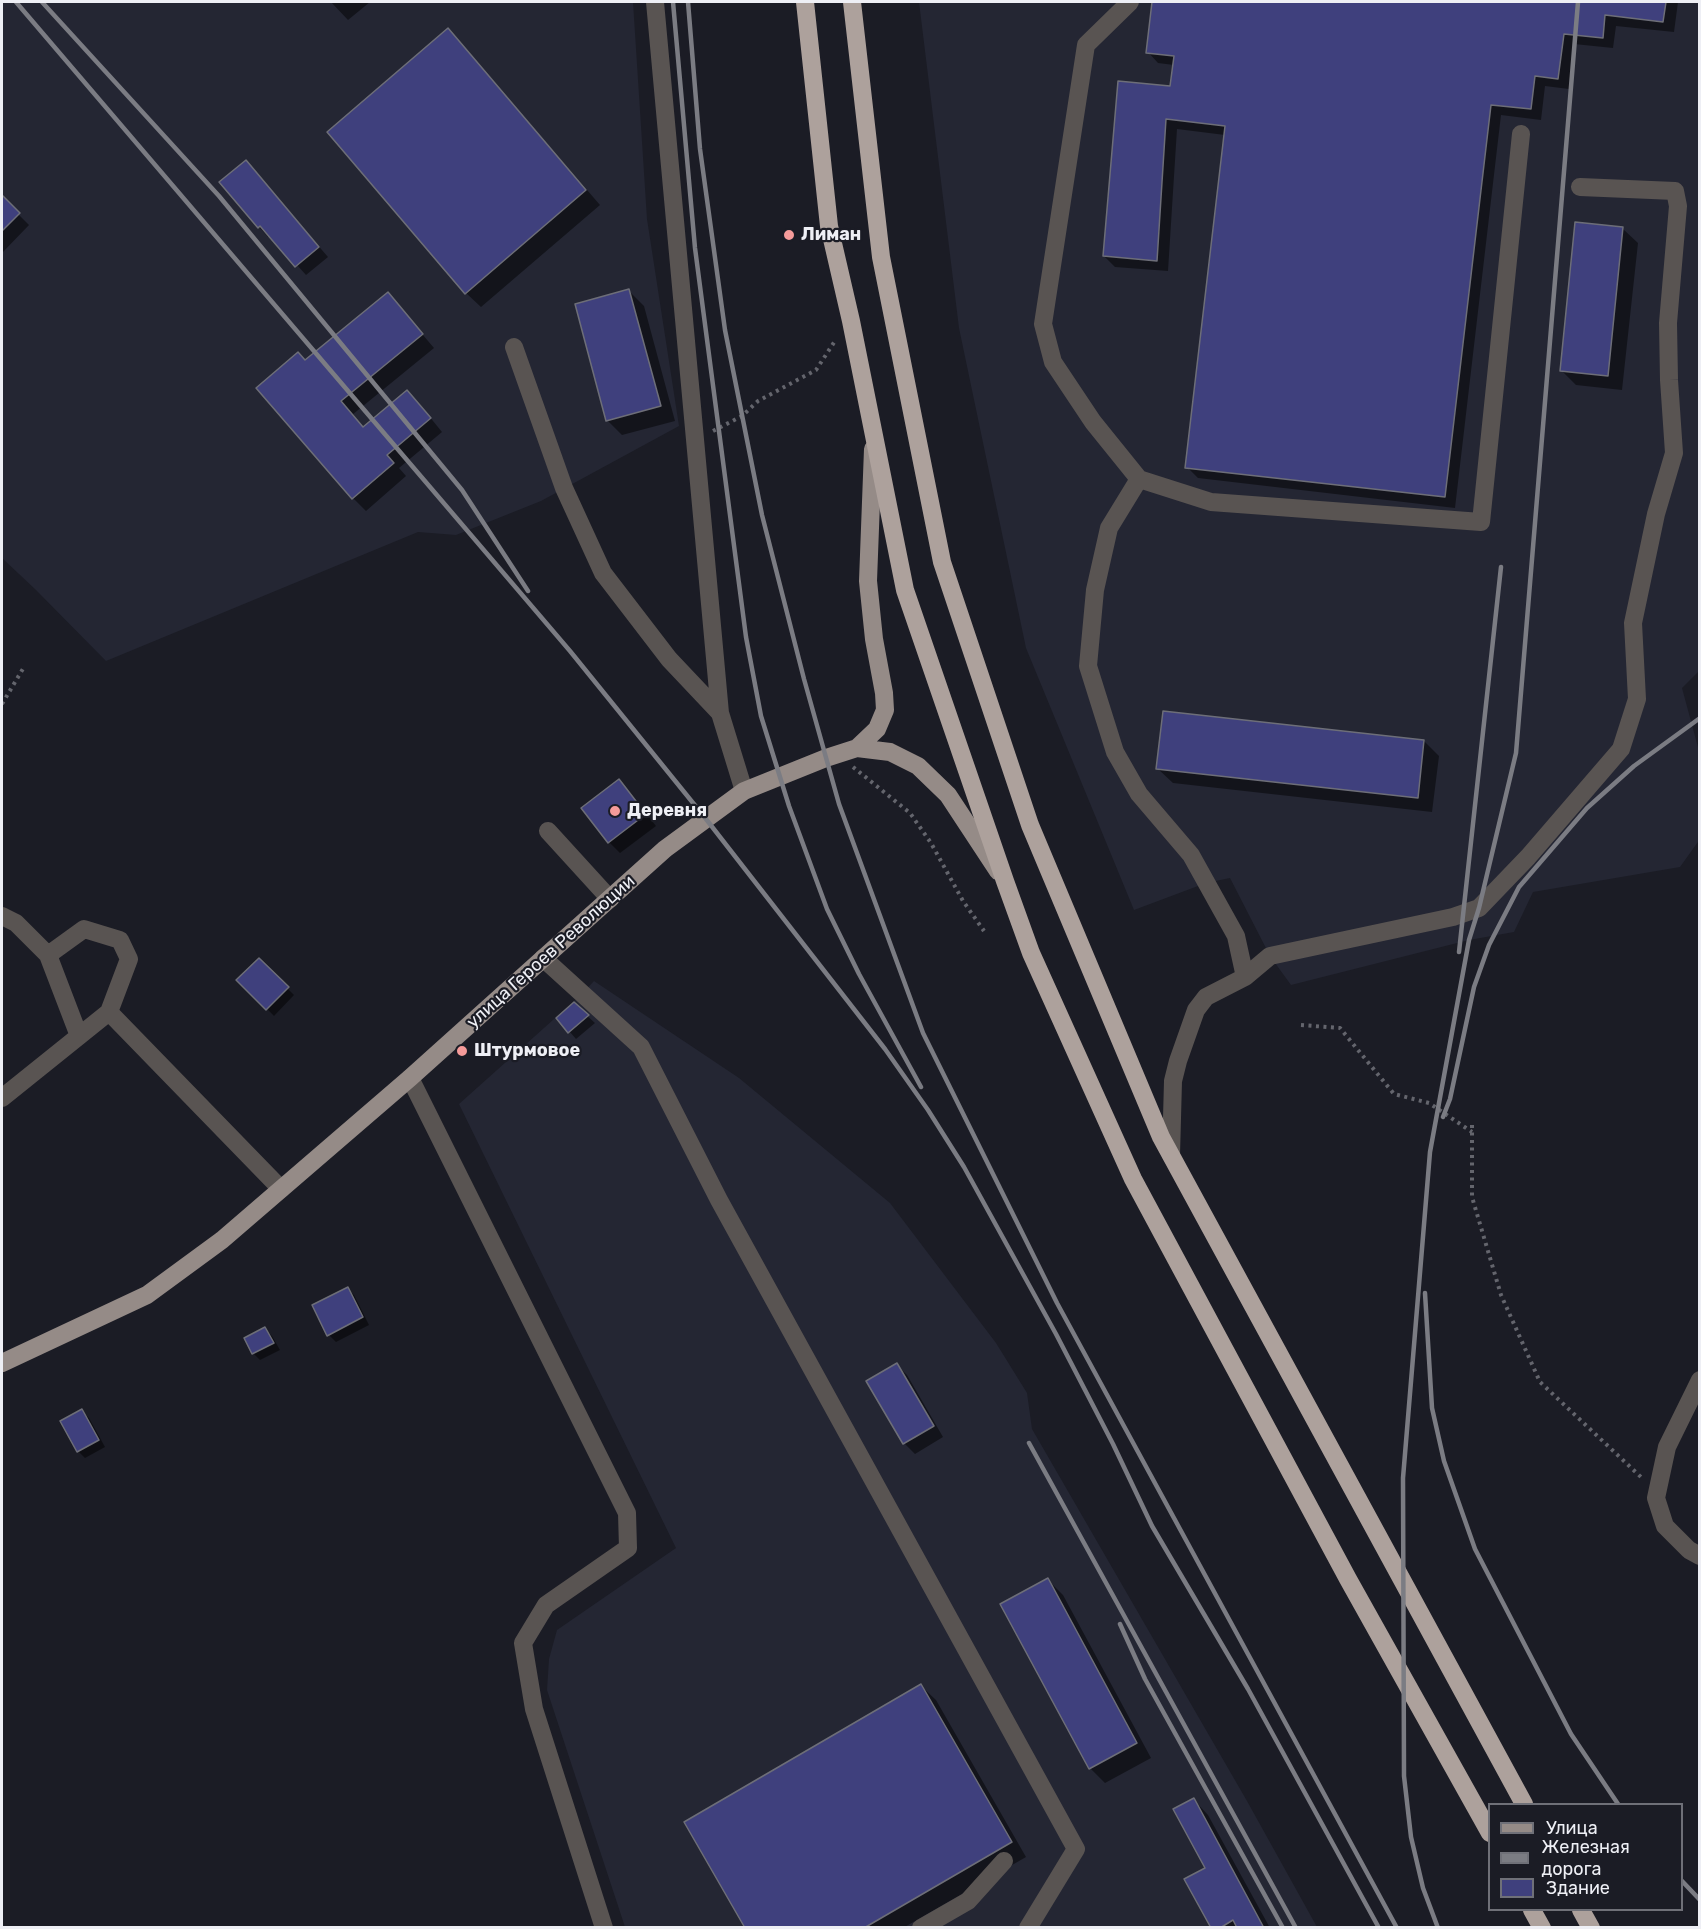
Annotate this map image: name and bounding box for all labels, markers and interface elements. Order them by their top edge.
place label: Лиман [801,224,861,246]
marker: Лиман [782,228,796,242]
place label: Деревня [627,800,707,822]
marker: Деревня [608,804,622,818]
street label: улица Героев Революции [462,871,640,1033]
place label: Штурмовое [474,1040,580,1062]
marker: Штурмовое [455,1044,469,1058]
legend [1488,1803,1683,1911]
text: Улица [1546,1817,1598,1839]
text: Железная дорога [1541,1836,1630,1880]
text: Здание [1546,1877,1610,1899]

